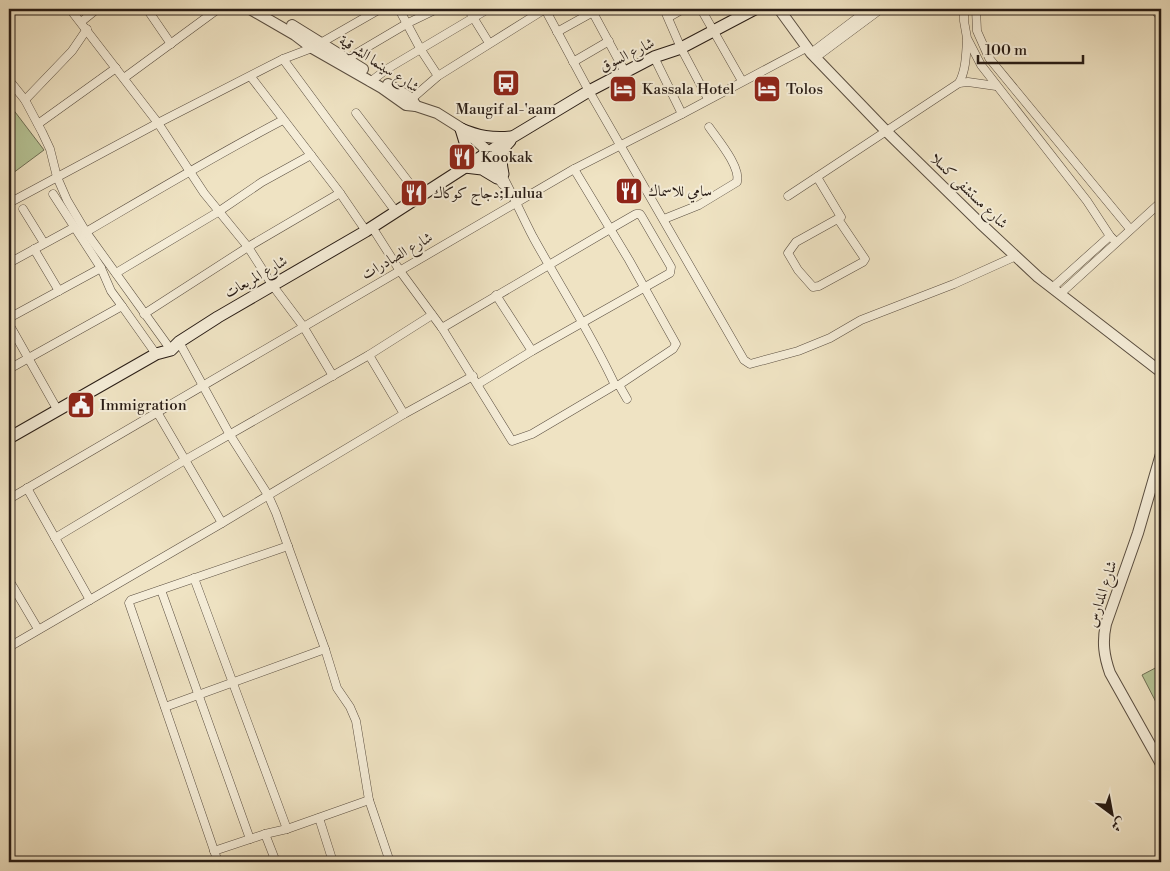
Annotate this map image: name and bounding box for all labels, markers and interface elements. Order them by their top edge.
street label: شارع سينما الشرقية [334,31,423,100]
scale bar [978,32,1082,64]
street label: شارع السوق [596,34,659,79]
text: 100 m [985,41,1027,60]
bus stop icon: Maugif al-'aam [491,68,521,98]
hotel icon: Kassala Hotel [608,74,638,104]
hotel icon: Tolos [752,74,782,104]
place label: Kassala Hotel [642,80,735,99]
place label: Tolos [786,80,823,99]
place label: Maugif al-'aam [456,100,556,119]
restaurant icon: Kookak [447,142,477,172]
place label: Kookak [481,148,534,167]
street label: شارع مستشفى كسلا [924,149,1012,235]
restaurant icon: سامي للاسماك [614,176,644,206]
restaurant icon: دجاج كوكاك;Lulua [399,178,429,208]
place label: سامي للاسماك [648,182,712,203]
place label: دجاج كوكاك;Lulua [433,184,543,206]
street label: شارع الصادرات [358,228,438,287]
street label: شارع المربعات [221,251,292,305]
public building icon: Immigration [66,390,96,420]
place label: Immigration [100,396,187,415]
street label: شارع المدارس [1082,558,1125,631]
north arrow [1088,788,1138,838]
text: ش [1108,813,1129,836]

